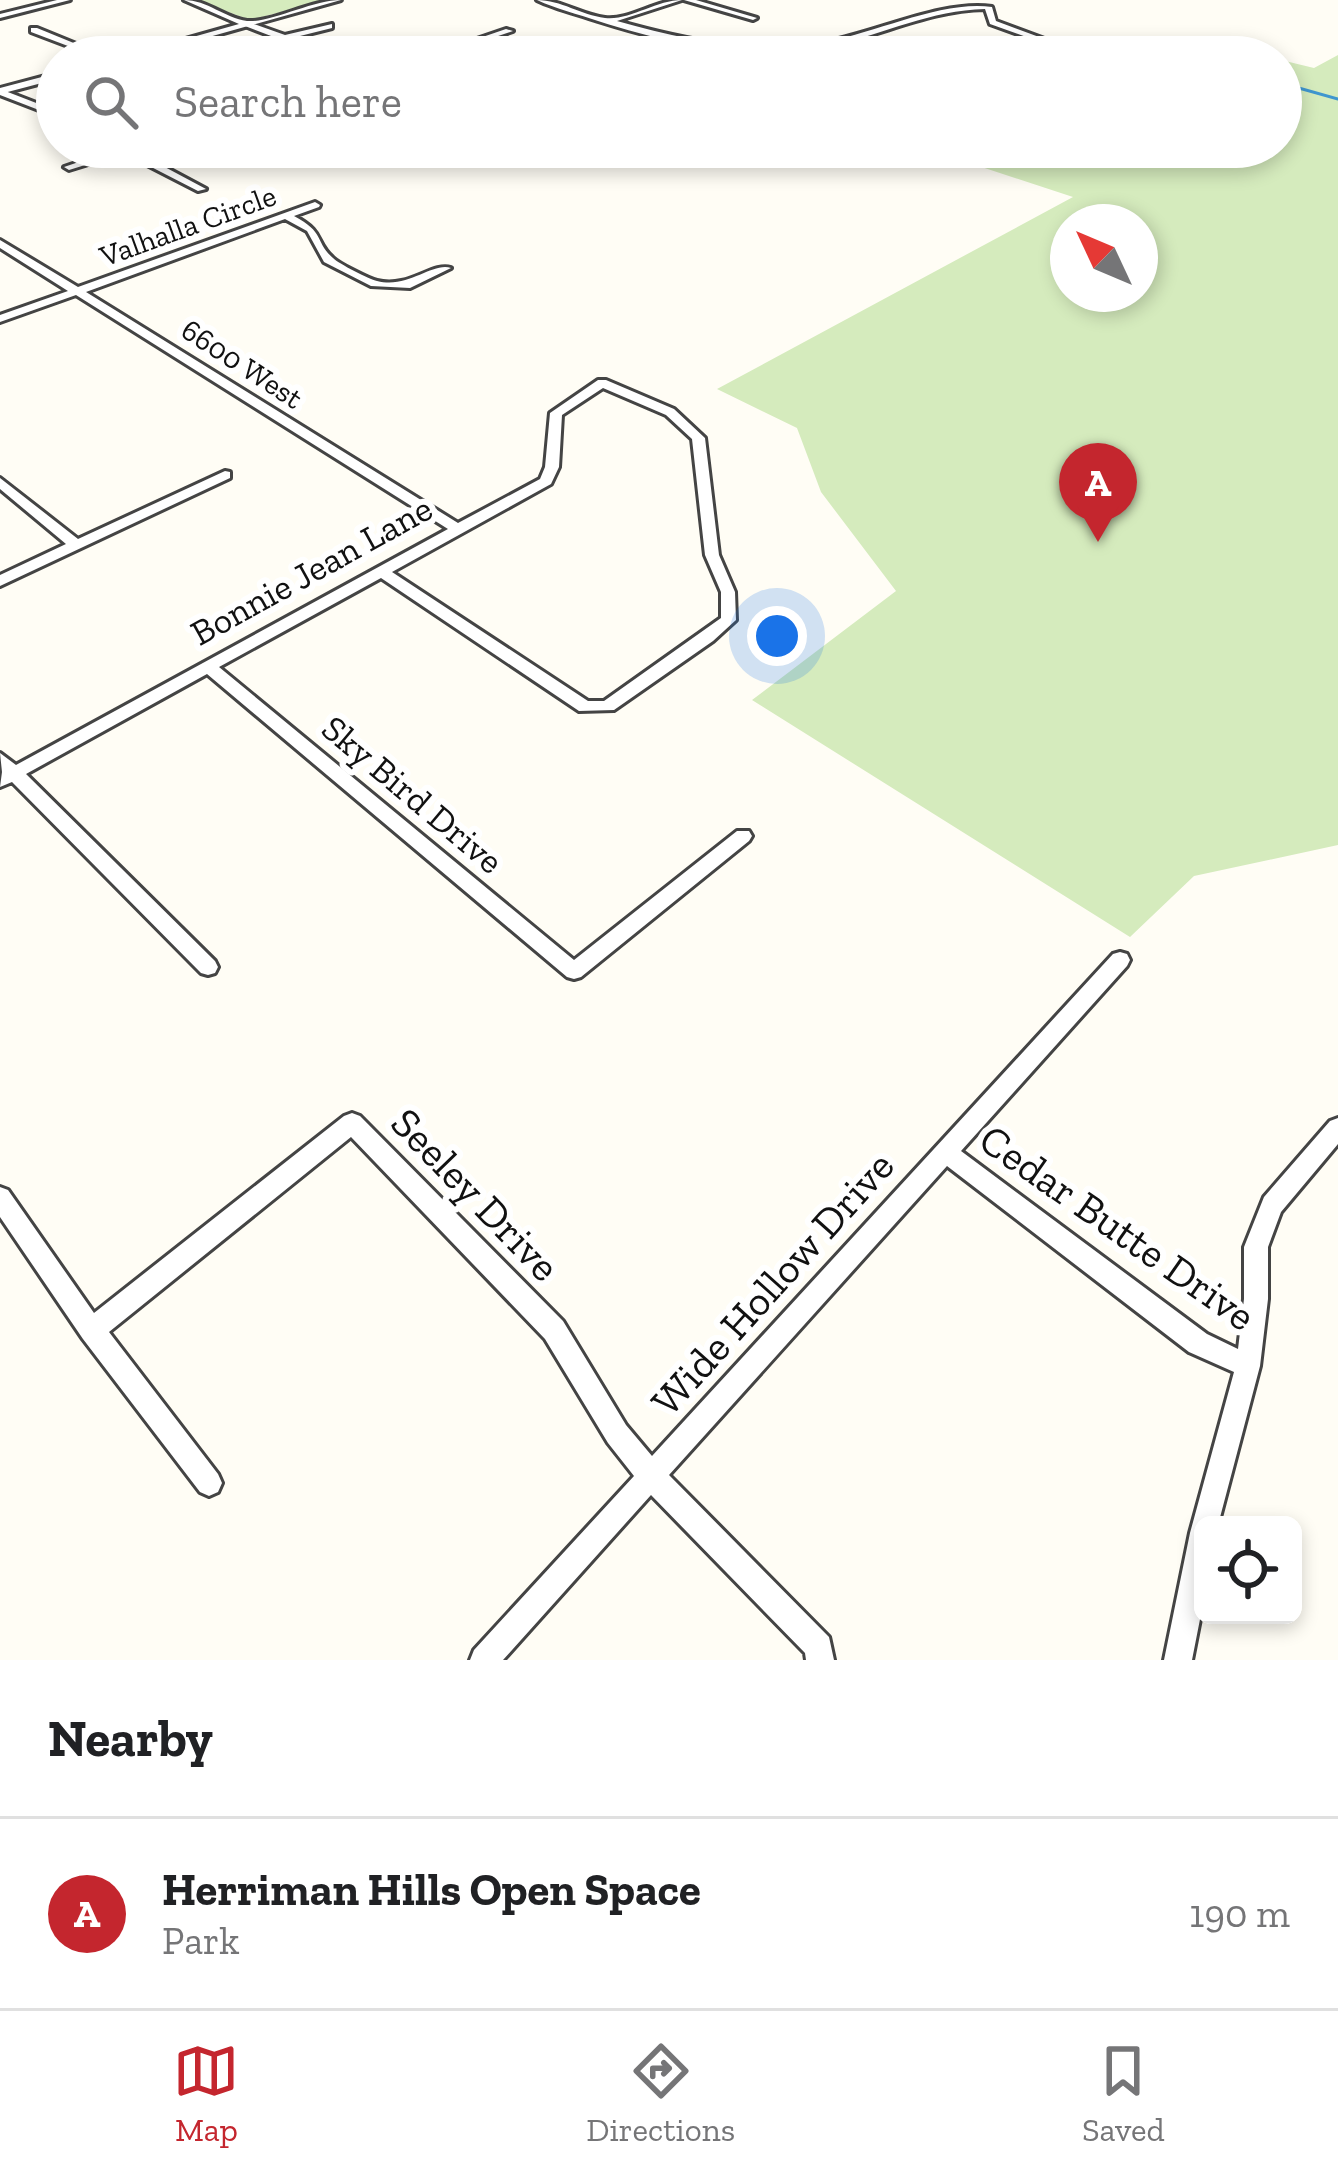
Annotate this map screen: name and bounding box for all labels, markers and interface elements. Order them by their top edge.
search box [36,36,1302,168]
icon: search [78,69,144,135]
text: Search here [174,75,402,129]
street label: Valhalla Circle [94,177,281,275]
north arrow [1050,204,1158,312]
street label: 6600 West [175,312,309,416]
pin: A [1059,443,1137,542]
street label: Bonnie Jean Lane [183,486,439,654]
your location [747,606,807,666]
street label: Sky Bird Drive [313,706,512,883]
street label: Seeley Drive [381,1097,571,1292]
street label: Cedar Butte Drive [970,1113,1265,1341]
street label: Wide Hollow Drive [640,1141,904,1426]
map controls [1194,1516,1302,1624]
button: locate [1194,1516,1302,1624]
text: Nearby [48,1708,213,1769]
text: Herriman Hills Open Space [162,1863,701,1917]
text: A [74,1890,100,1937]
text: 190 m [1189,1890,1290,1937]
text: Park [162,1917,239,1964]
tab: Map [173,2038,239,2149]
tab: Directions [586,2038,735,2149]
tab: Saved [1082,2038,1165,2149]

